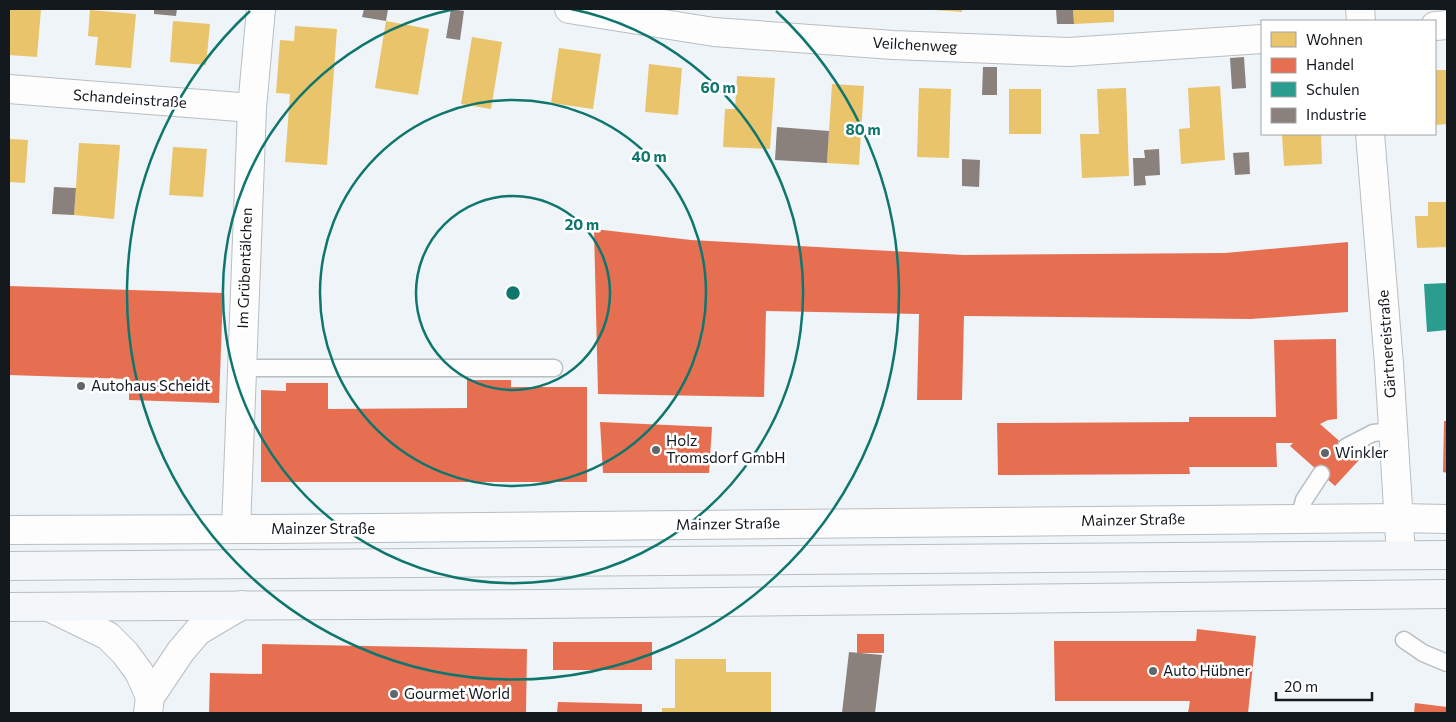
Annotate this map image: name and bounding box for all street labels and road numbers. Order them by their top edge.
street label: Veilchenweg [872,33,958,55]
street label: Schandeinstraße [73,85,188,111]
street label: Im Grübentälchen [233,207,255,329]
street label: Gärtnereistraße [1373,289,1399,399]
street label: Mainzer Straße [1081,509,1185,529]
street label: Mainzer Straße [676,513,780,533]
street label: Mainzer Straße [271,519,375,537]

